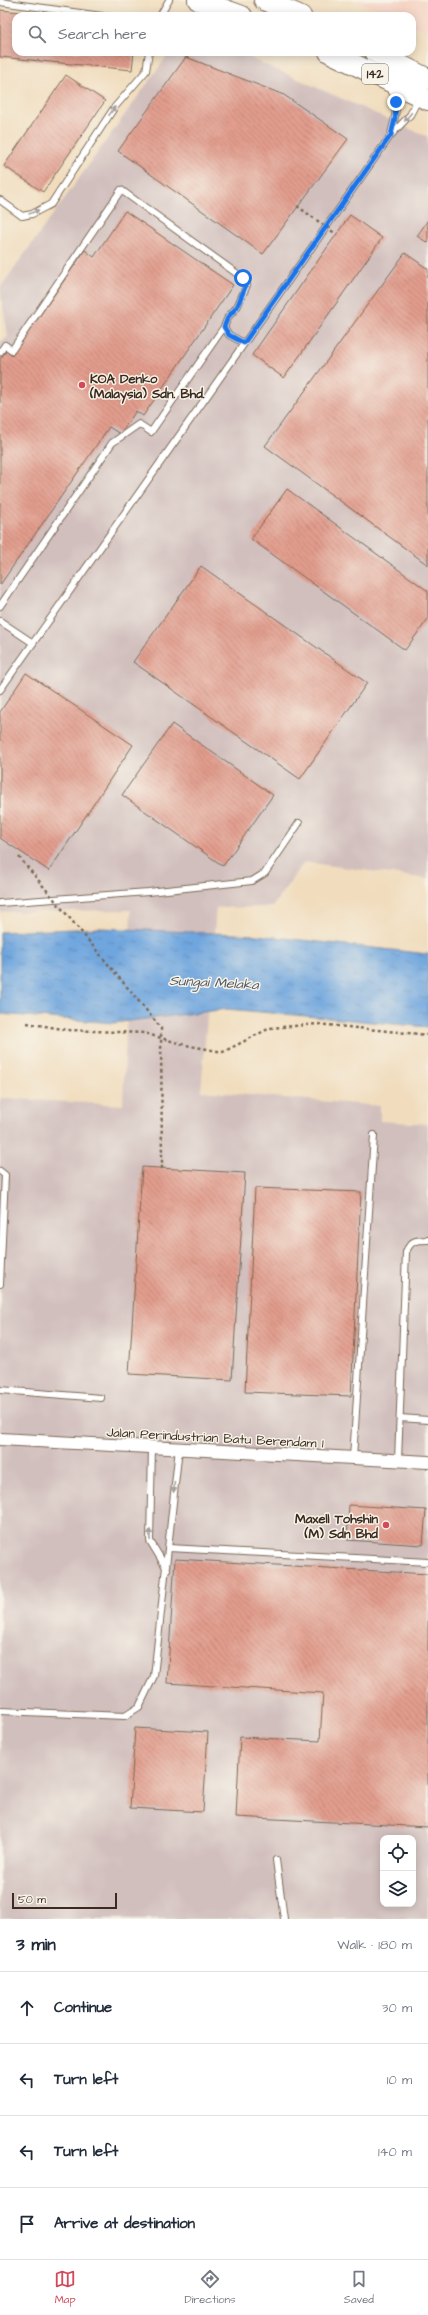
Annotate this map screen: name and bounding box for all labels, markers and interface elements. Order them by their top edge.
search box [12,12,416,56]
icon: search [26,23,48,45]
text: Search here [58,24,147,45]
road number: 142 [362,64,388,84]
route end [387,93,405,111]
one-way arrow [108,106,116,116]
one-way arrow [403,111,412,122]
one-way arrow [29,209,41,215]
route start [234,269,252,287]
place label: KOA Denko (Malaysia) Sdn. Bhd. [89,370,205,404]
marker: KOA Denko (Malaysia) Sdn. Bhd. [77,380,87,390]
water label: Sungai Melaka [169,971,260,995]
street label: Jalan Perindustrian Batu Berendam 1 [106,1423,324,1453]
one-way arrow [171,1481,178,1493]
place label: Maxell Tohshin (M) Sdn Bhd [295,1510,378,1543]
marker: Maxell Tohshin (M) Sdn Bhd [381,1520,391,1530]
one-way arrow [147,1528,153,1541]
map controls [380,1835,416,1907]
button: locate [380,1835,416,1871]
button: layers [380,1871,416,1907]
scale bar [12,1891,117,1910]
text: 50 m [18,1892,46,1907]
text: 3 min [16,1933,56,1957]
text: Walk · 180 m [337,1936,412,1954]
icon: ahead [16,1997,38,2019]
text: Continue [54,1997,112,2018]
text: 30 m [382,1999,412,2017]
icon: left [16,2069,38,2091]
text: Turn left [54,2069,118,2090]
text: 10 m [387,2071,412,2089]
icon: left [16,2141,38,2163]
text: Turn left [54,2141,118,2162]
text: 140 m [378,2143,412,2161]
icon: arrive [16,2213,38,2235]
text: Arrive at destination [54,2213,195,2234]
tab: Map [54,2268,76,2307]
tab: Directions [184,2268,236,2307]
tab: Saved [344,2268,374,2307]

